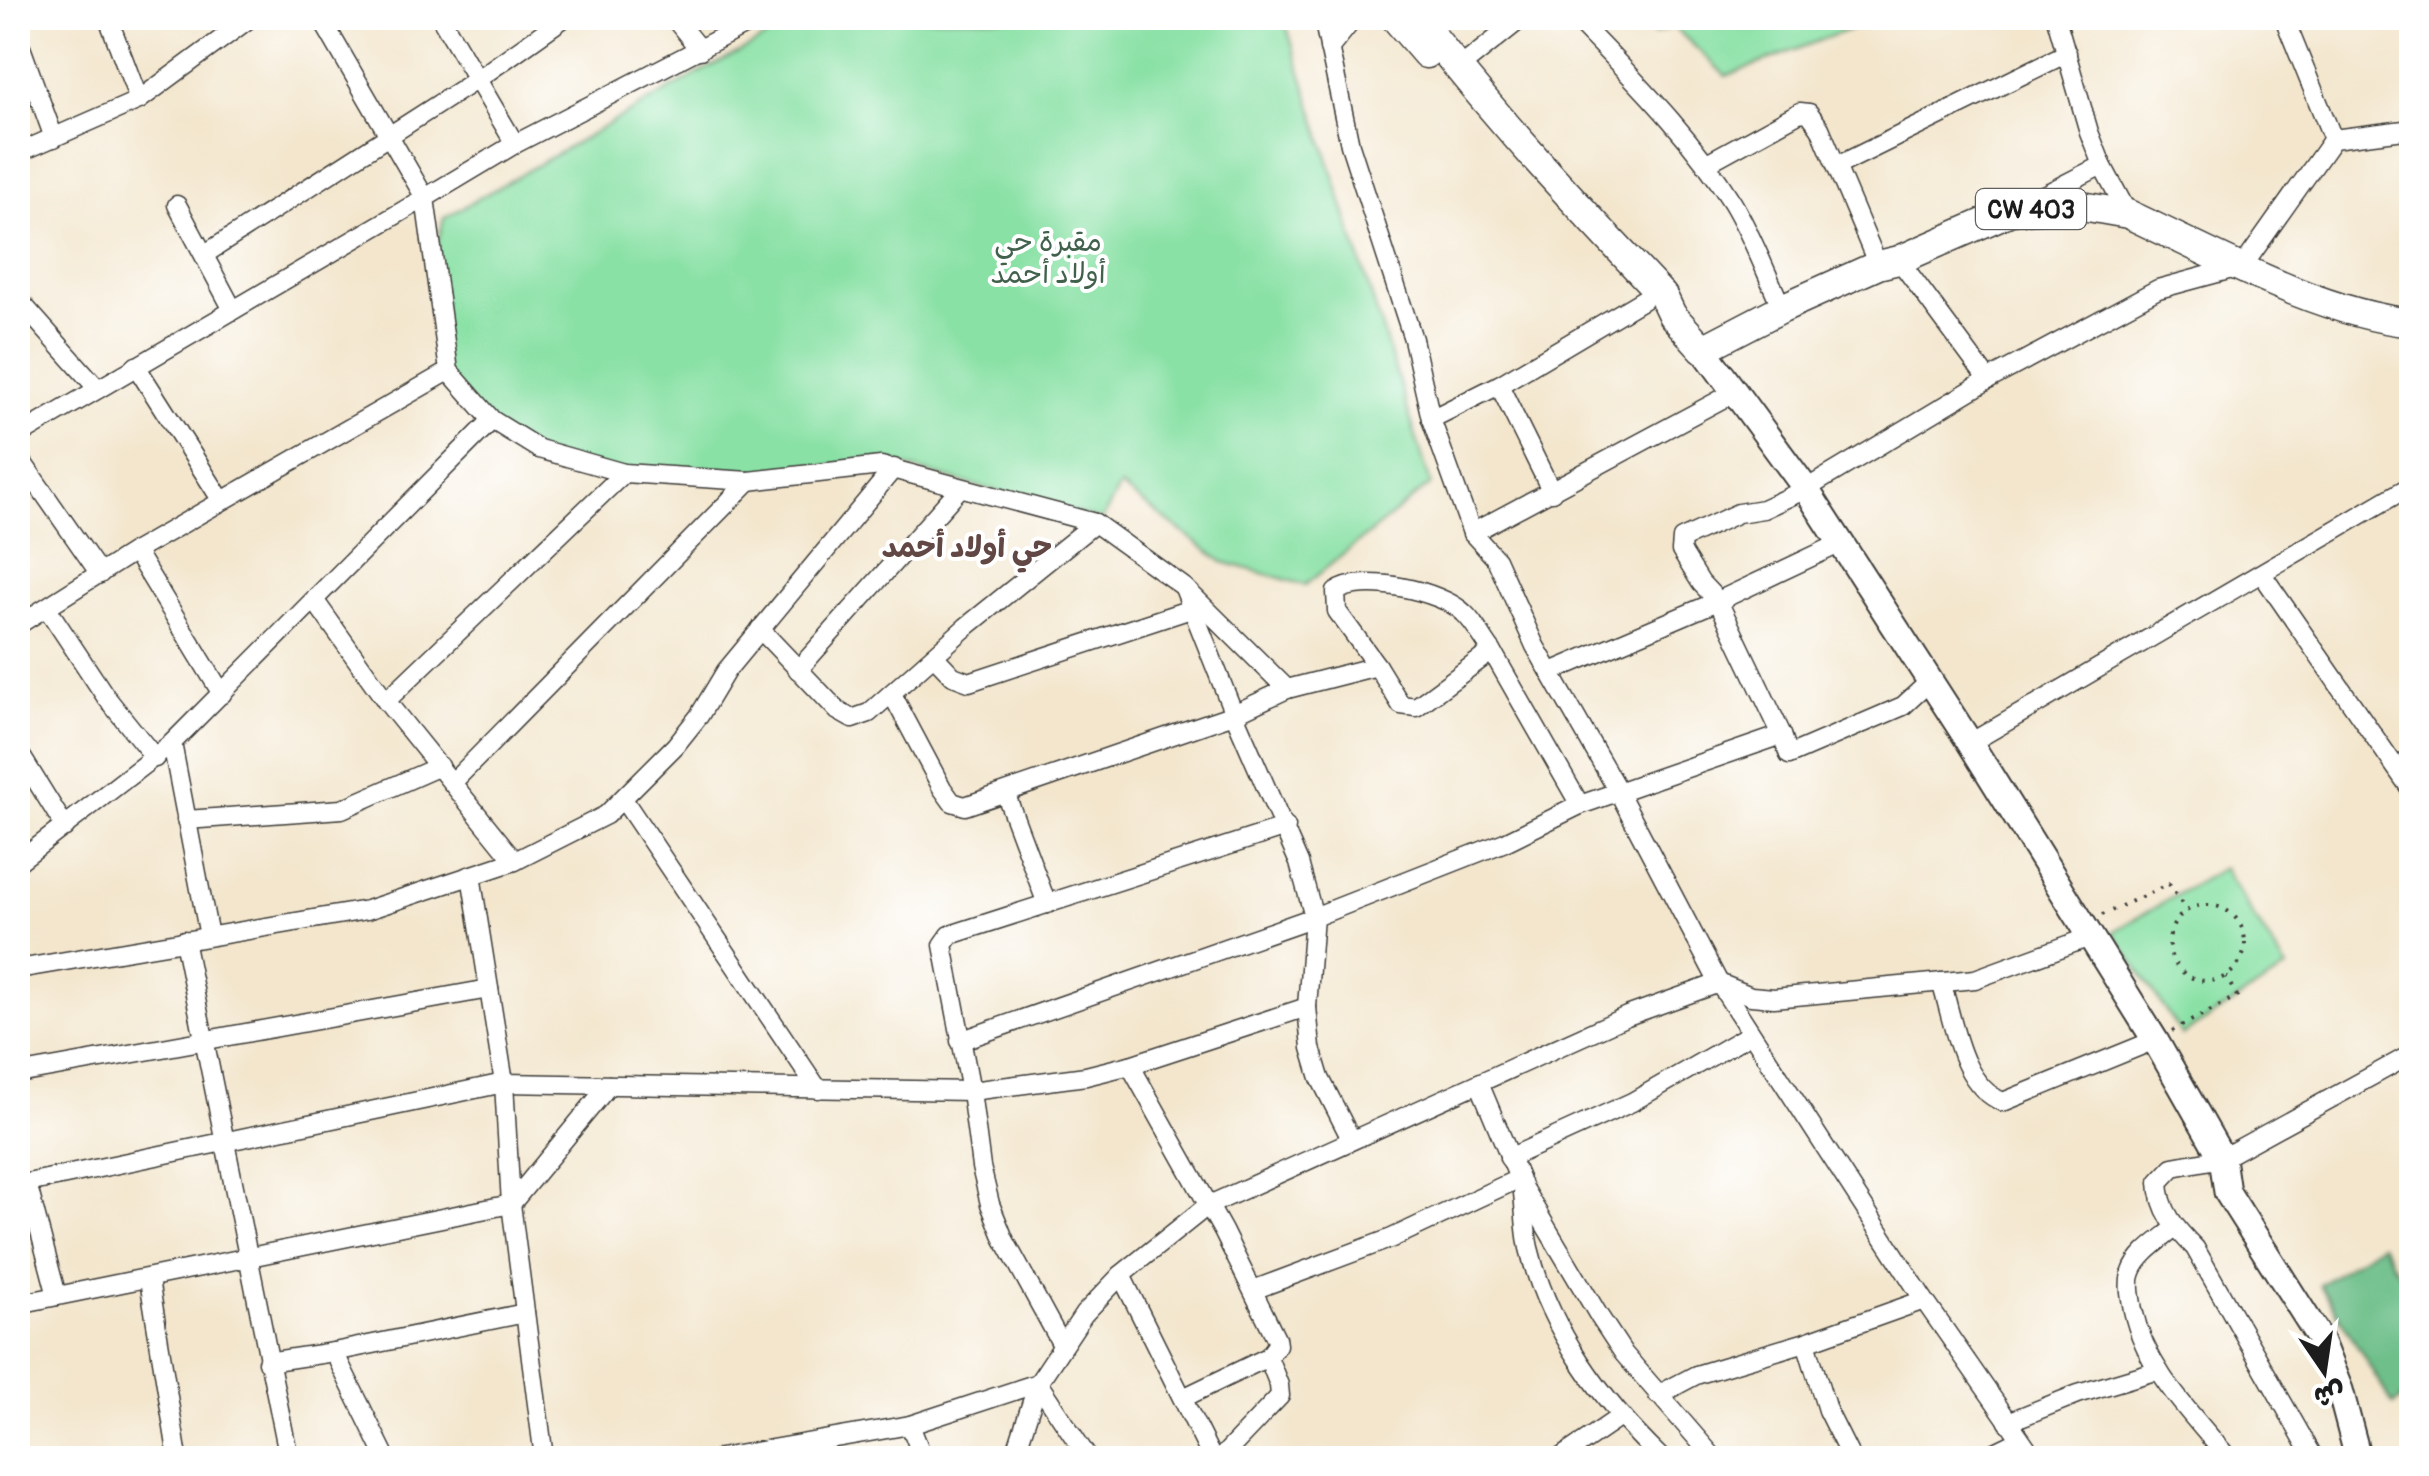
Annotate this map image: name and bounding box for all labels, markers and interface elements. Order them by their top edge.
road number: CW 403 [1976,189,2086,229]
park label: مقبرة حي أولاد أحمد [990,225,1106,292]
district label: حي أولاد أحمد [882,528,1052,573]
north arrow [2274,1321,2374,1421]
text: ش [2310,1373,2348,1414]

